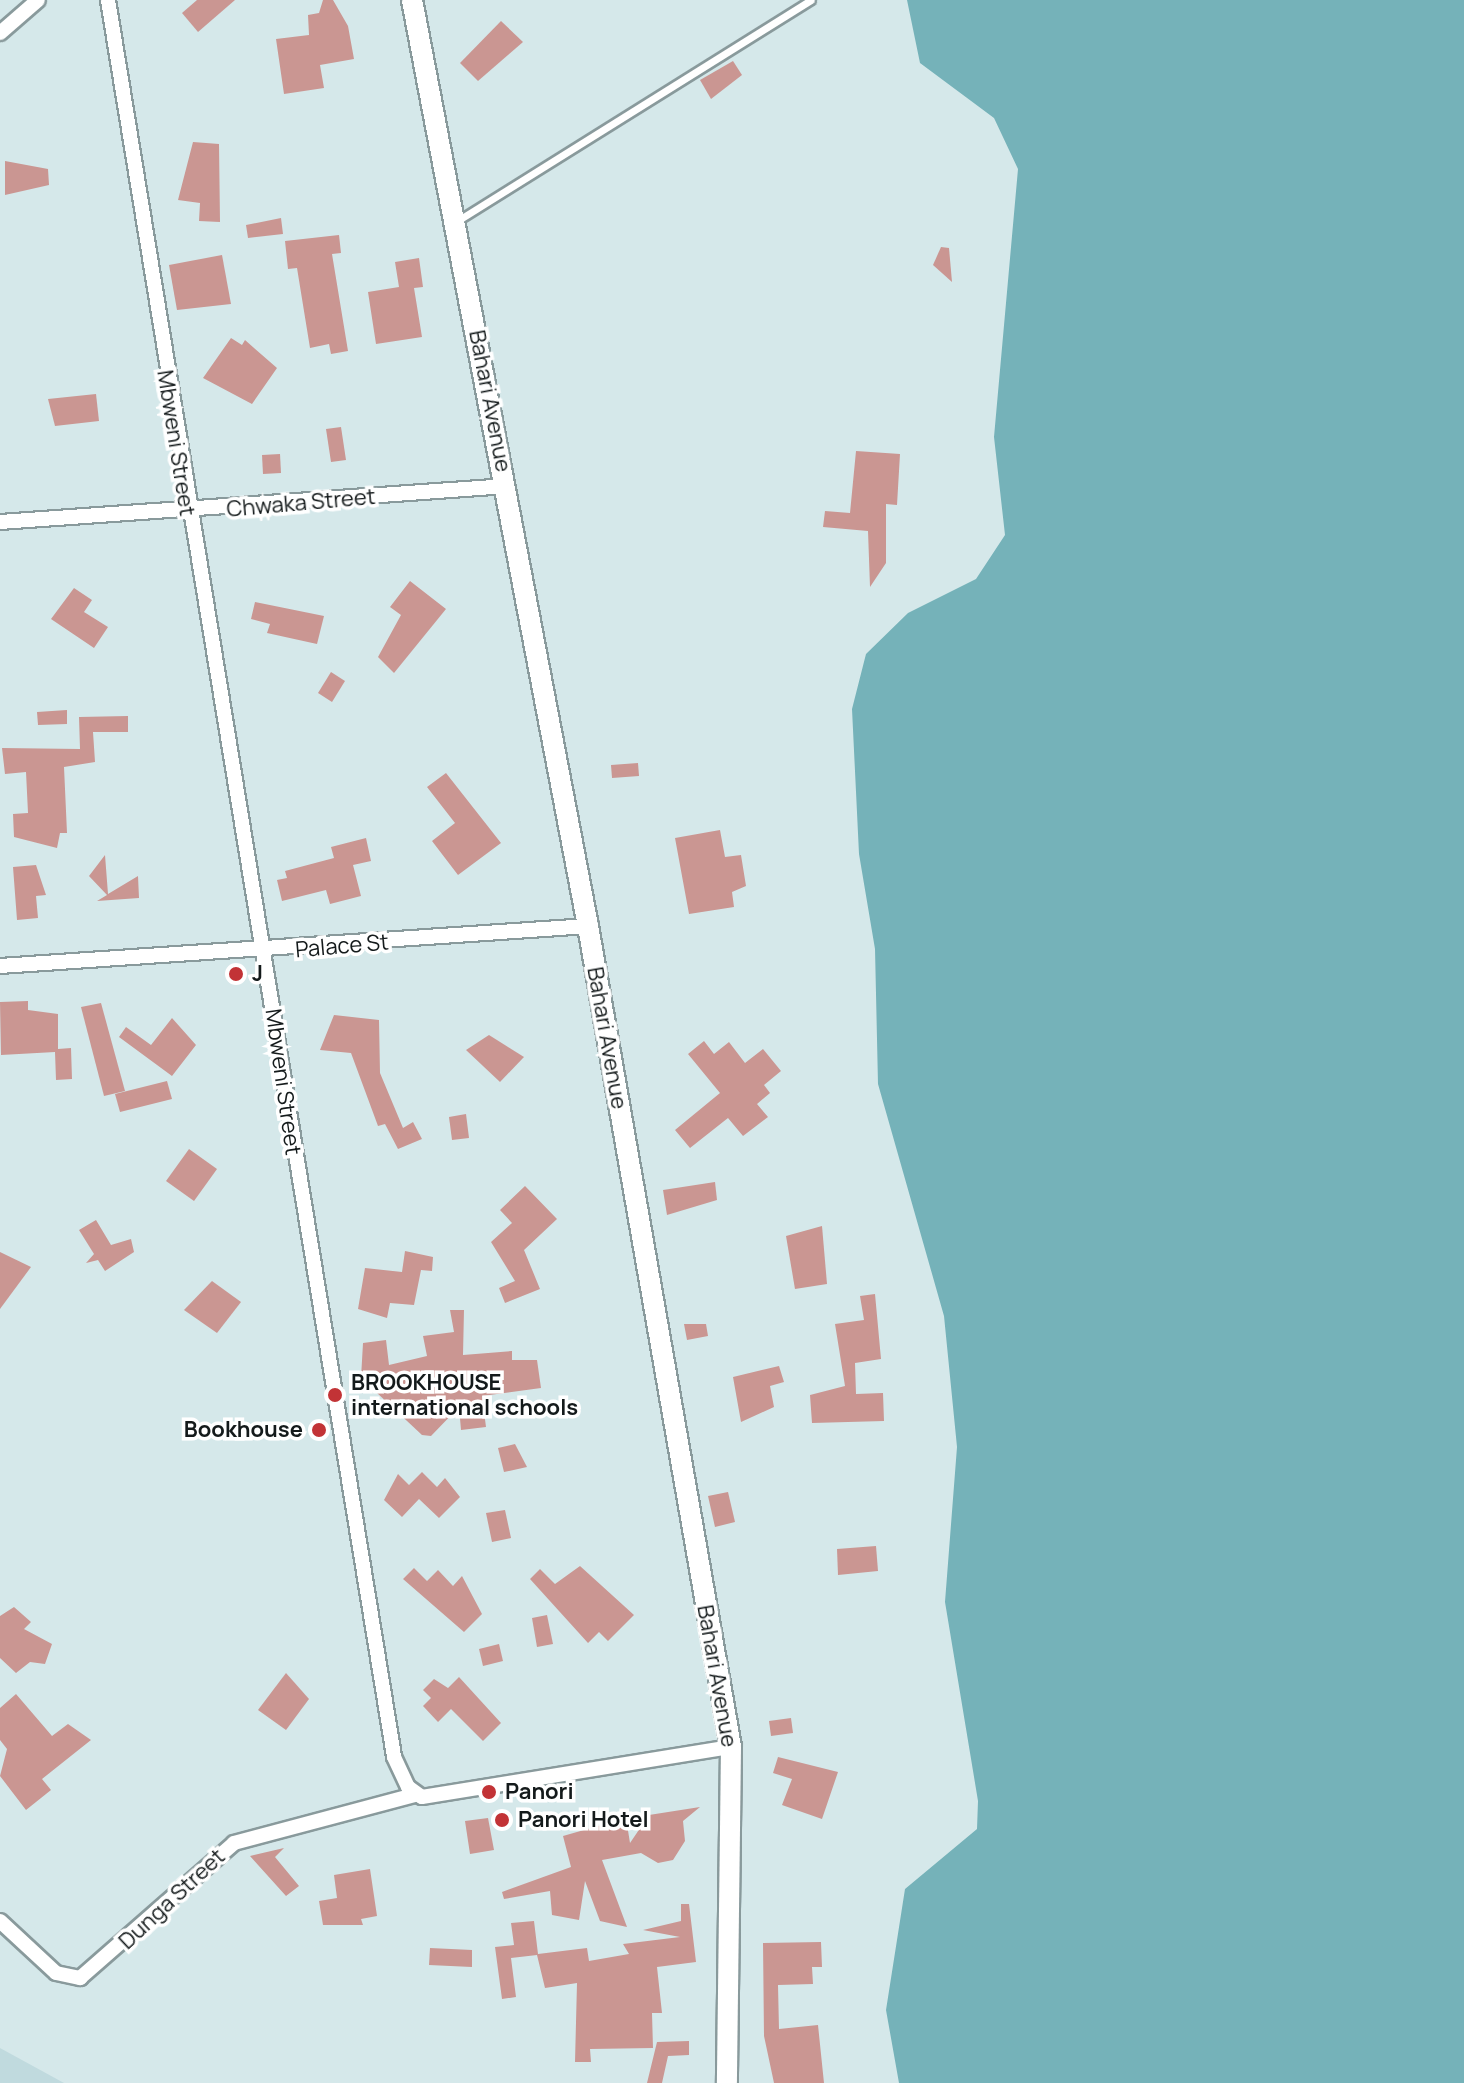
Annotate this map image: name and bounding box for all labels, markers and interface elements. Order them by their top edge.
street label: Bahari Avenue [463,328,517,474]
street label: Mbweni Street [151,368,201,518]
street label: Chwaka Street [225,483,377,523]
street label: Palace St [294,929,390,963]
place label: J [252,961,263,987]
marker: J [227,965,245,983]
street label: Bahari Avenue [582,965,632,1111]
street label: Mbweni Street [260,1007,306,1157]
place label: BROOKHOUSE international schools [351,1369,578,1420]
marker: BROOKHOUSE international schools [326,1386,344,1404]
place label: Bookhouse [184,1417,303,1443]
marker: Bookhouse [310,1421,328,1439]
street label: Bahari Avenue [692,1603,742,1749]
place label: Panori [505,1779,574,1805]
marker: Panori [480,1783,498,1801]
place label: Panori Hotel [518,1807,649,1833]
marker: Panori Hotel [493,1811,511,1829]
street label: Dunga Street [114,1843,230,1955]

